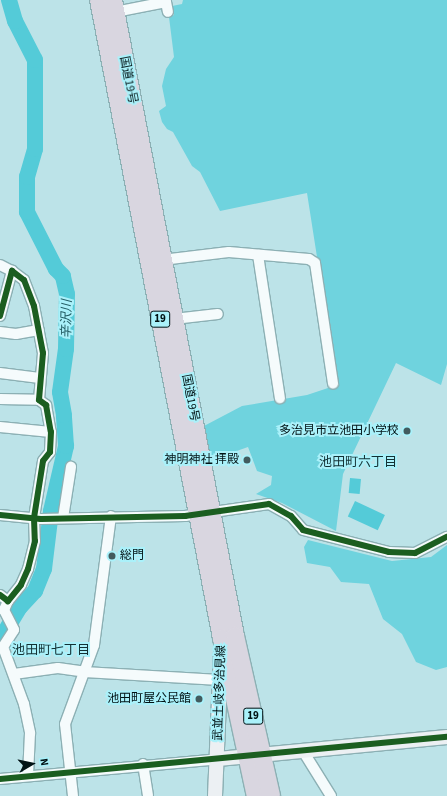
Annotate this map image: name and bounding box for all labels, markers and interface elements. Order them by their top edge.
street label: 国道19号 [116,55,140,105]
water label: 辛沢川 [59,299,75,339]
road number: 19 [150,310,170,328]
street label: 国道19号 [178,373,202,423]
place label: 多治見市立池田小学校 [279,424,399,438]
marker: 多治見市立池田小学校 [402,426,412,436]
place label: 神明神社 拝殿 [165,453,239,467]
district label: 池田町六丁目 [319,454,397,470]
marker: 神明神社 拝殿 [242,455,252,465]
place label: 総門 [120,549,144,563]
marker: 総門 [107,551,117,561]
district label: 池田町七丁目 [12,642,90,658]
street label: 武並土岐多治見線 [211,645,229,741]
place label: 池田町屋公民館 [107,692,191,706]
marker: 池田町屋公民館 [194,694,204,704]
road number: 19 [243,707,263,725]
north arrow [12,744,52,784]
text: N [36,757,52,767]

